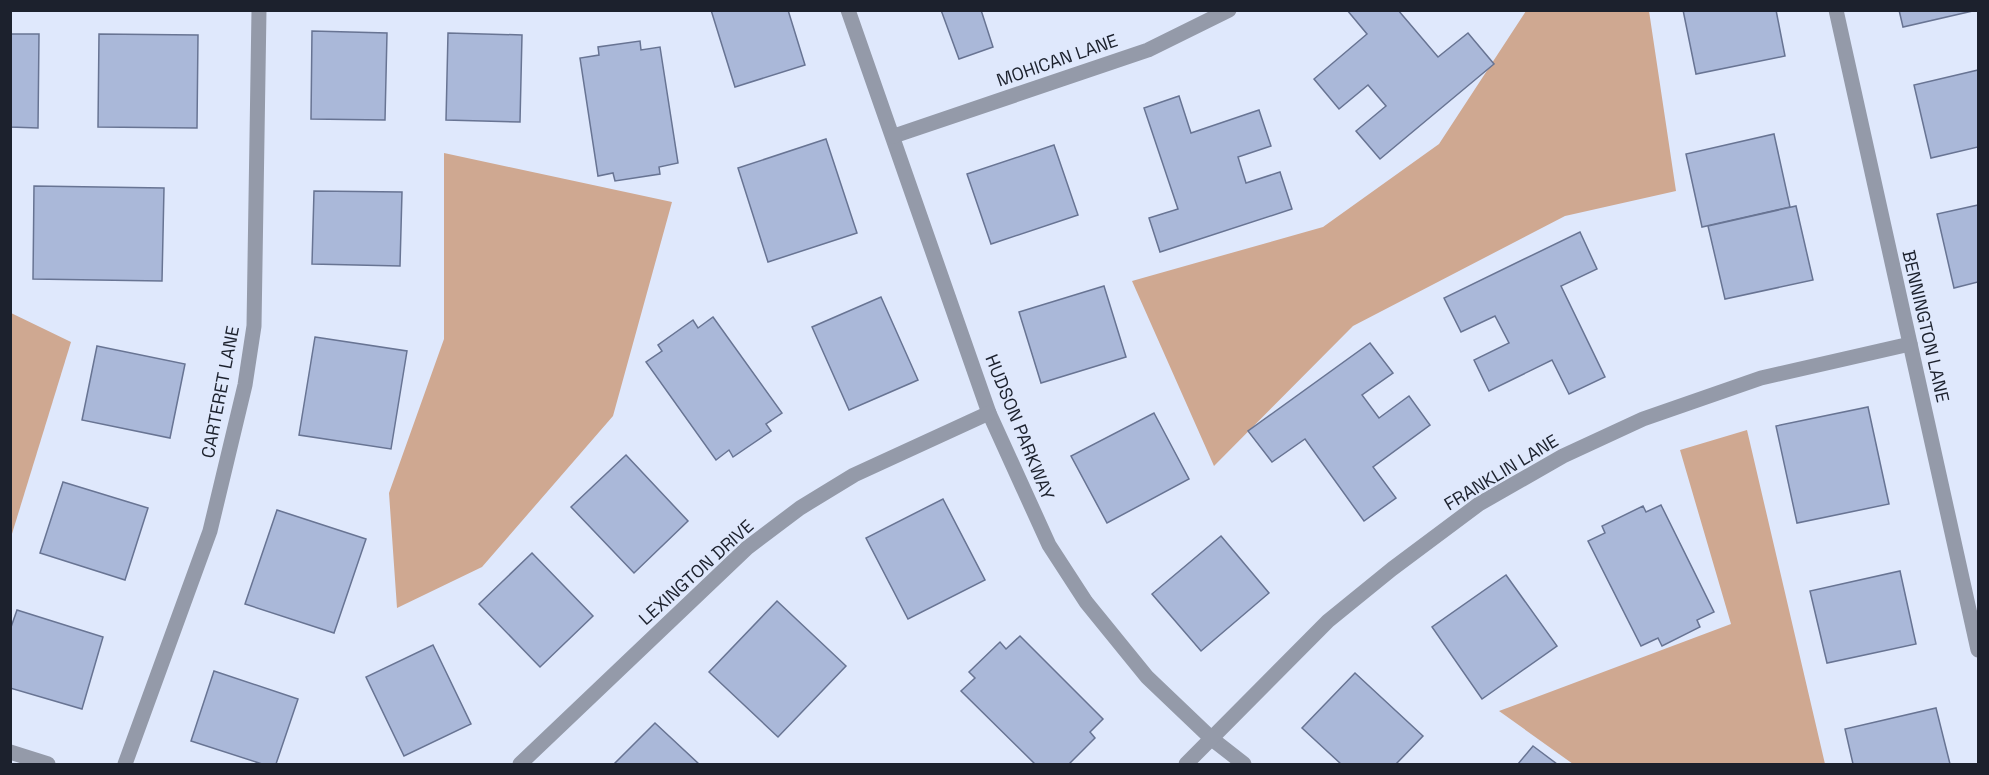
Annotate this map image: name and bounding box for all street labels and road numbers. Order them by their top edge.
street label: MOHICAN LANE [993,29,1121,91]
street label: BENNINGTON LANE [1897,248,1955,404]
street label: CARTERET LANE [196,324,244,460]
street label: HUDSON PARKWAY [980,351,1060,503]
street label: FRANKLIN LANE [1440,429,1562,515]
street label: LEXINGTON DRIVE [634,514,758,630]

